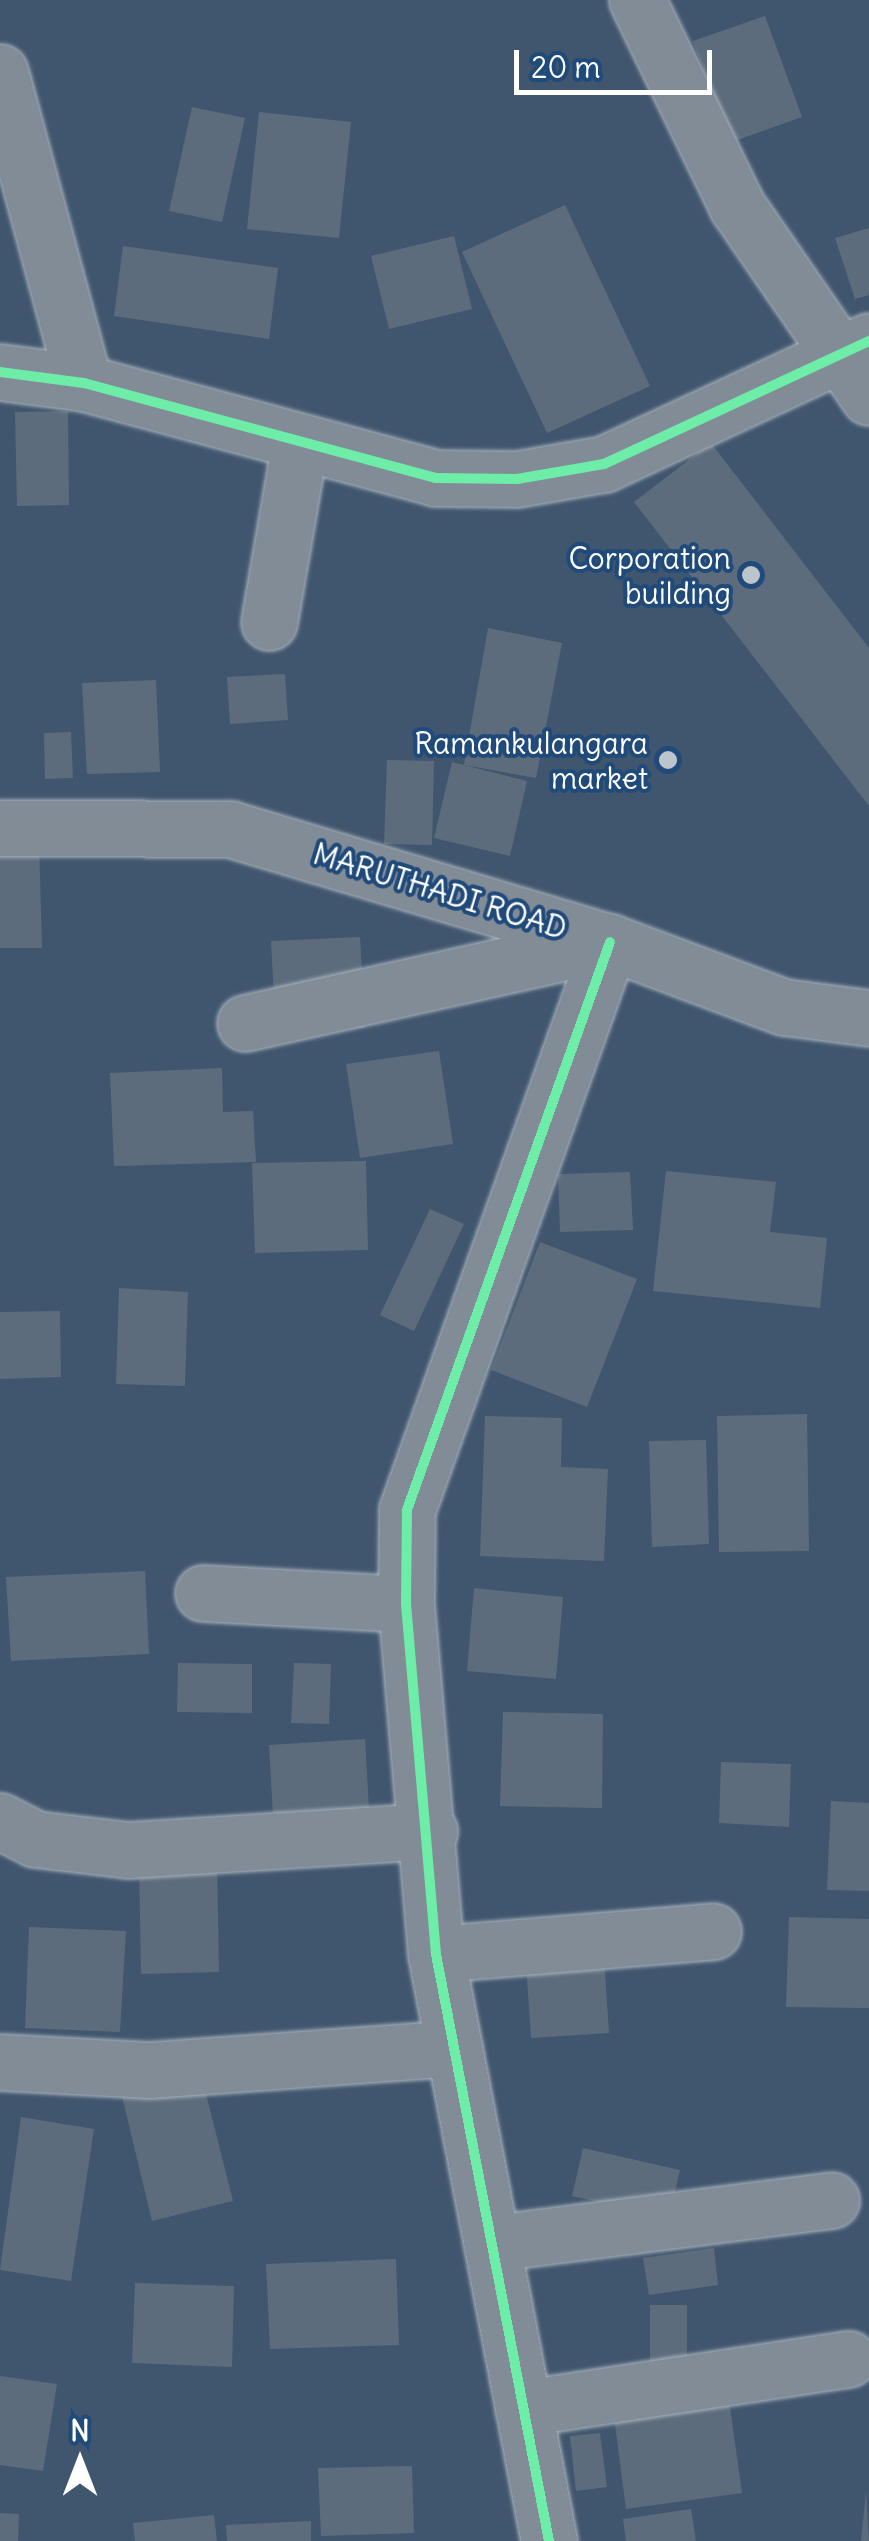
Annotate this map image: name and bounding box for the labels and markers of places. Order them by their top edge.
place label: Corporation building [568,540,731,610]
marker: Corporation building [740,564,762,586]
place label: Ramankulangara market [414,725,648,796]
marker: Ramankulangara market [657,749,679,771]

